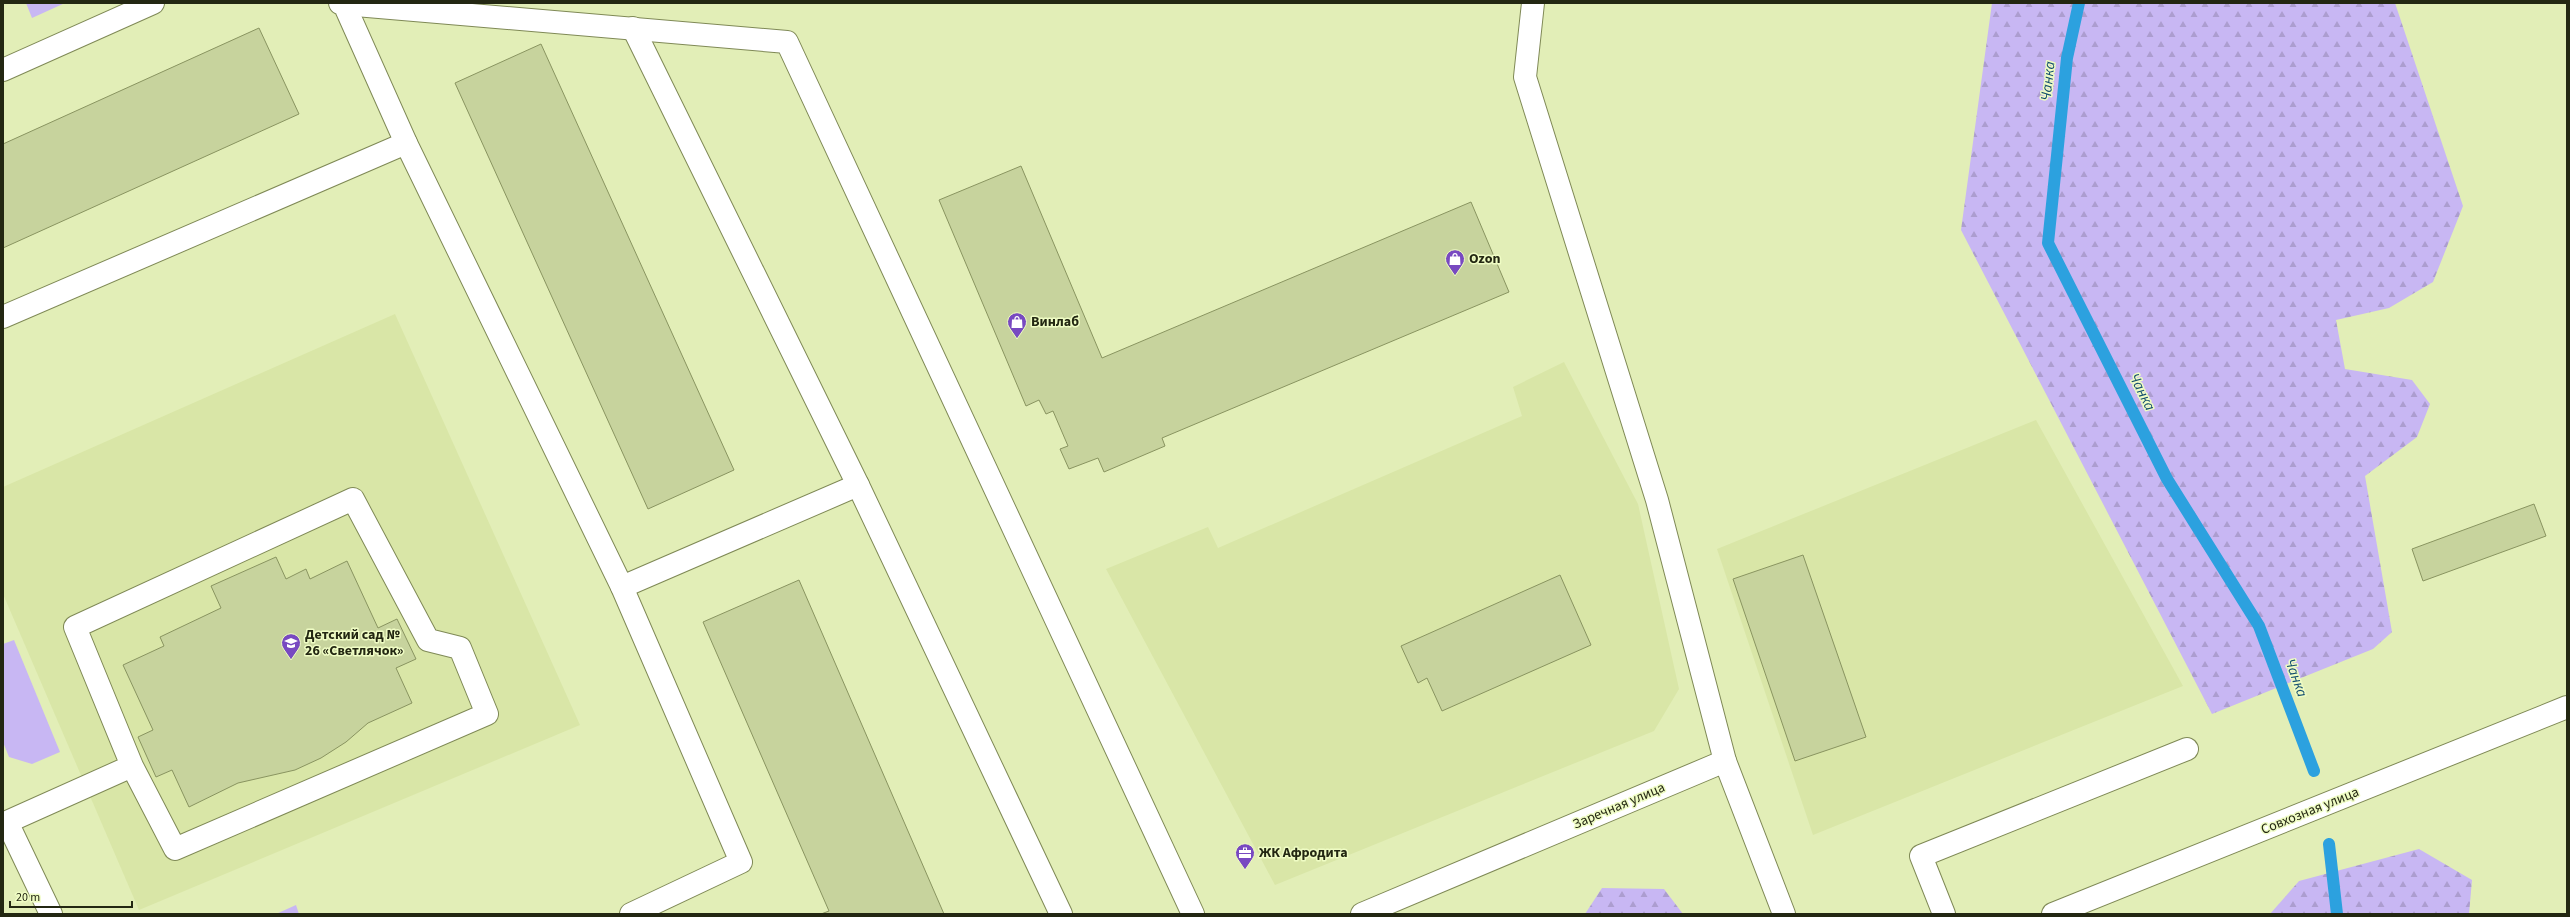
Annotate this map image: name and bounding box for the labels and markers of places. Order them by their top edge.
shop icon: Ozon [1444,248,1466,276]
place label: Ozon [1469,249,1500,269]
shop icon: Винлаб [1006,311,1028,339]
place label: Винлаб [1031,312,1079,332]
place label: Детский сад № 26 «Светлячок» [305,625,404,661]
school or university icon: Детский сад № 26 «Светлячок» [280,632,302,660]
office icon: ЖК Афродита [1234,842,1256,870]
place label: ЖК Афродита [1259,843,1348,863]

